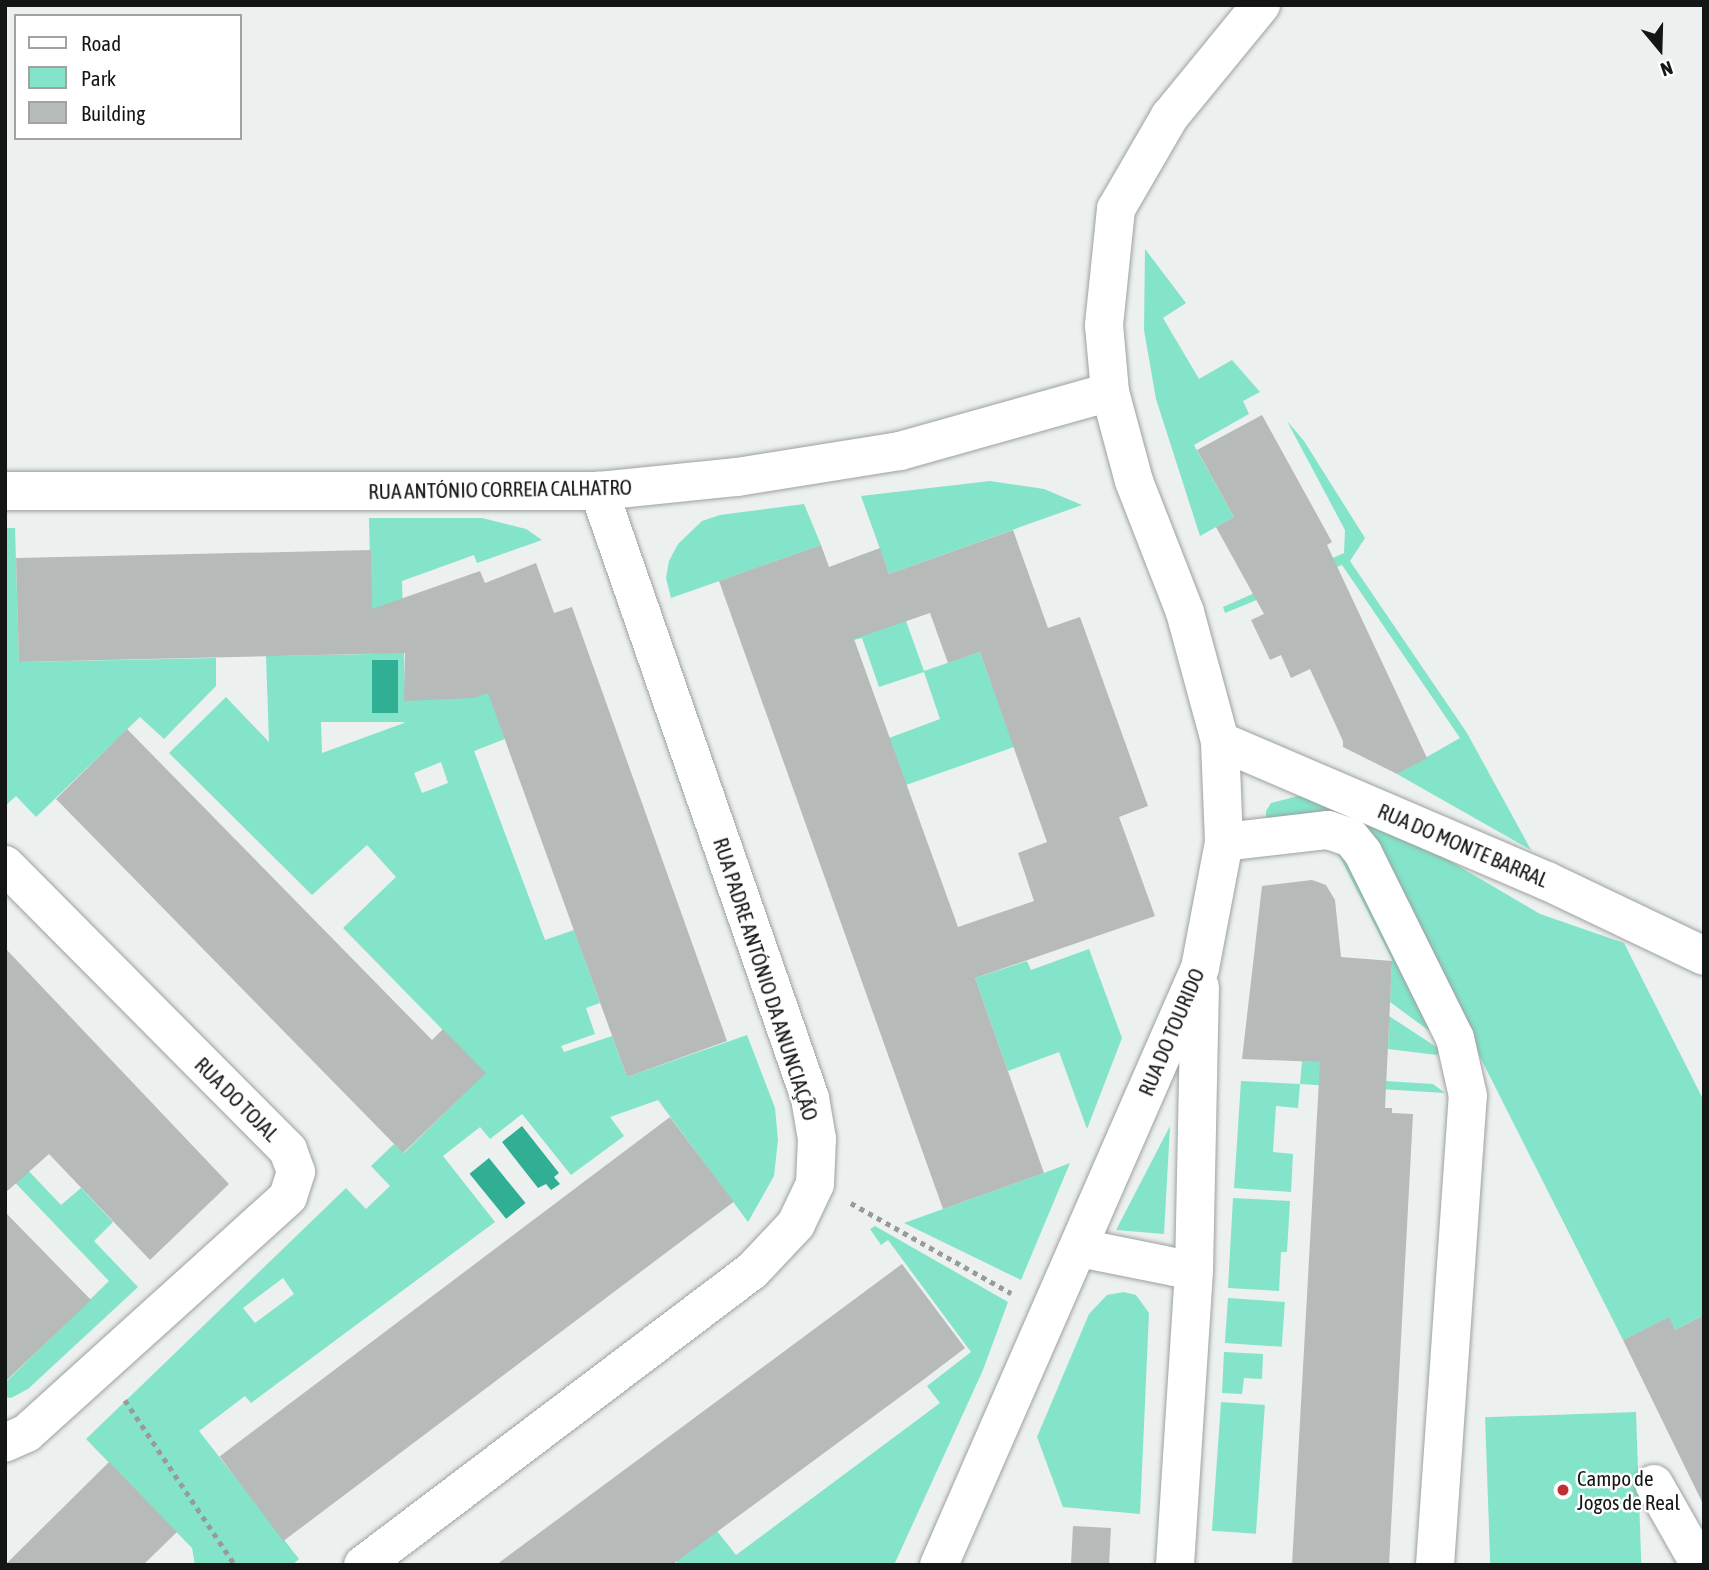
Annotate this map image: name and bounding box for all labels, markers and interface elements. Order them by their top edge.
legend [14,14,242,140]
north arrow [1625,14,1695,84]
text: Road [81,31,121,55]
text: N [1658,57,1676,81]
text: Park [81,66,116,90]
text: Building [81,101,145,125]
street label: RUA ANTÓNIO CORREIA CALHATRO [368,474,632,504]
street label: RUA DO MONTE BARRAL [1374,798,1552,892]
street label: RUA PADRE ANTÓNIO DA ANUNCIAÇÃO [708,834,824,1124]
street label: RUA DO TOURIDO [1133,964,1209,1100]
street label: RUA DO TOJAL [190,1052,284,1146]
place label: Campo de Jogos de Real [1577,1465,1680,1515]
marker: Campo de Jogos de Real [1555,1482,1571,1498]

